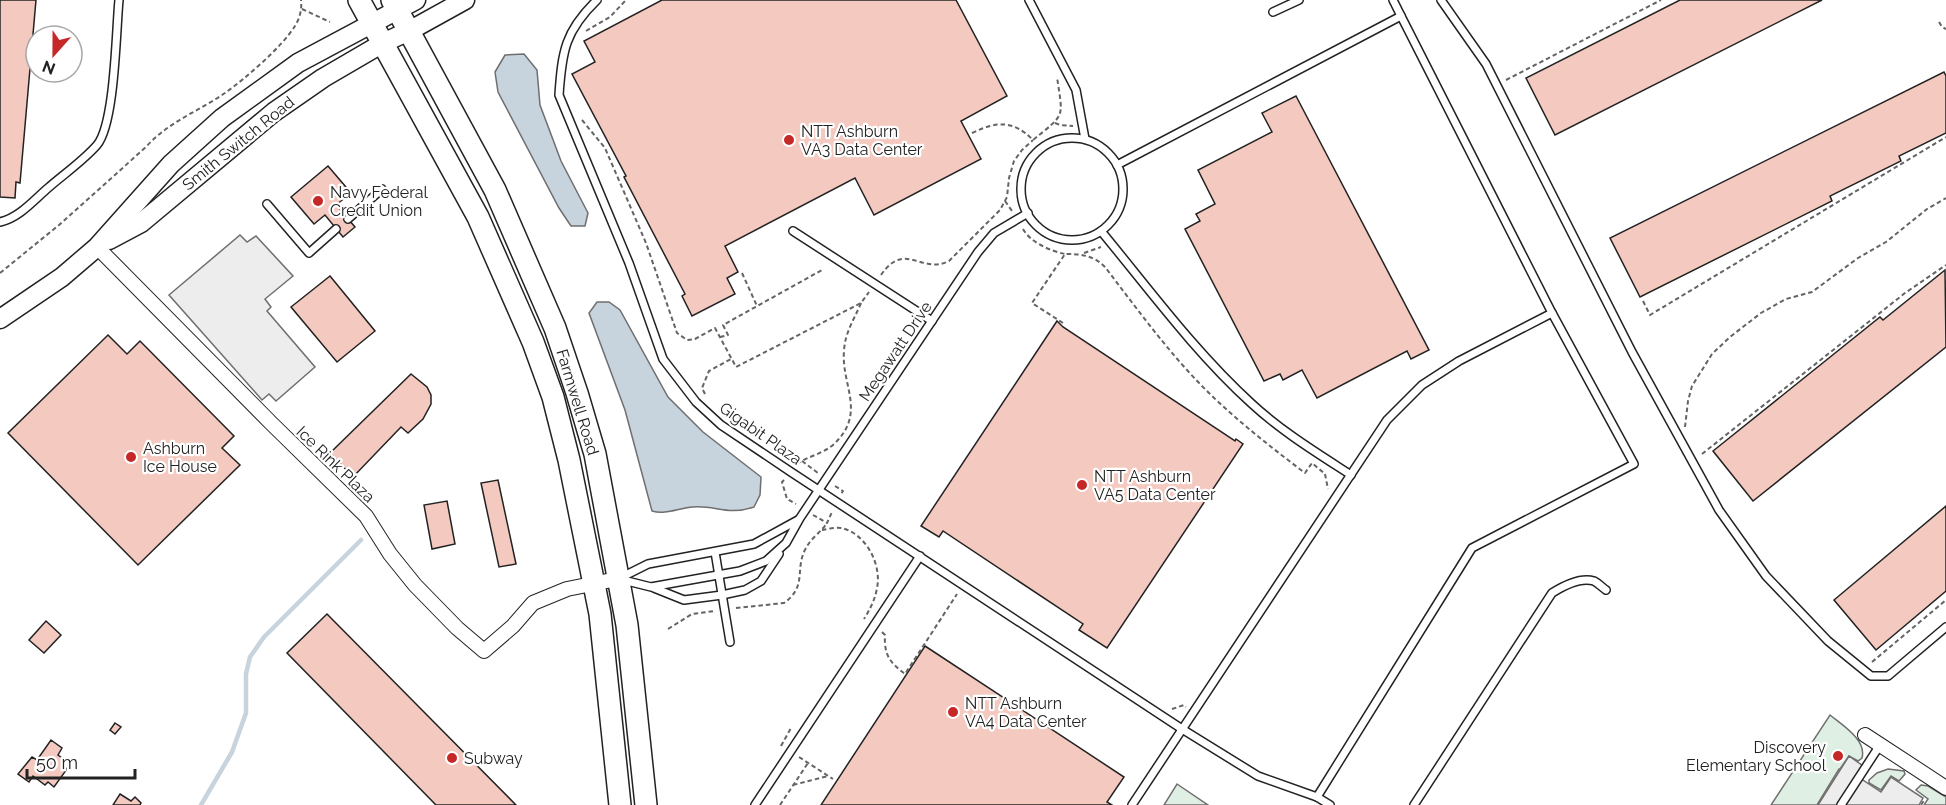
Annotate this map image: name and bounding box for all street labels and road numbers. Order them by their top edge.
street label: Smith Switch Road [179,92,298,194]
street label: Megawatt Drive [855,298,936,405]
street label: Farmwell Road [552,347,603,458]
street label: Gigabit Plaza [716,398,805,469]
street label: Ice Rink Plaza [293,422,379,506]

